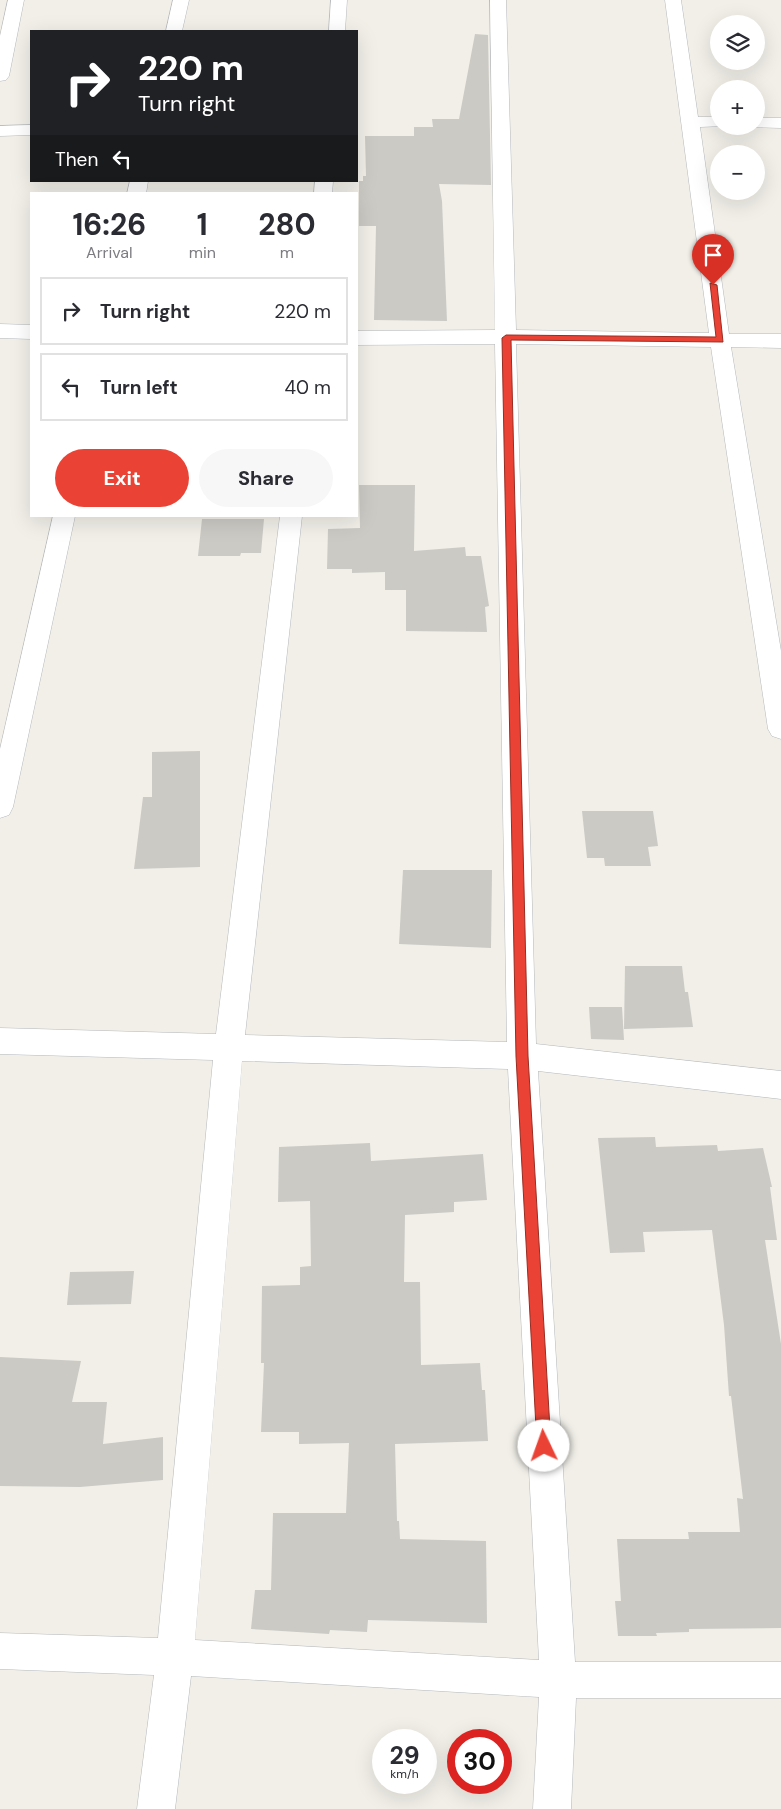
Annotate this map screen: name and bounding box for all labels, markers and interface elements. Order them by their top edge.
map controls [710,15,765,200]
button: layers [710,15,765,70]
text: 220 m [138,45,244,91]
icon: right [55,50,120,115]
button: + [710,80,765,135]
text: Turn right [138,89,235,118]
icon: left [108,145,136,173]
button: − [710,145,765,200]
text: Then [55,147,98,172]
text: 16:26 [72,205,146,244]
text: 1 [197,205,208,244]
text: 280 [258,205,316,244]
pin [692,234,734,285]
icon: arrive [699,241,727,269]
text: Arrival [86,242,133,263]
text: min [189,242,216,263]
text: m [280,242,294,263]
icon: right [57,297,85,325]
text: Turn right [100,299,190,324]
text: 220 m [274,299,331,324]
icon: left [57,373,85,401]
text: Turn left [100,375,178,400]
text: 40 m [284,375,331,400]
button: Exit [55,449,189,507]
button: Share [199,449,333,507]
position arrow [517,1419,569,1471]
speed limit sign: 30 [447,1729,512,1794]
text: 29 [389,1739,420,1772]
text: km/h [390,1766,419,1782]

